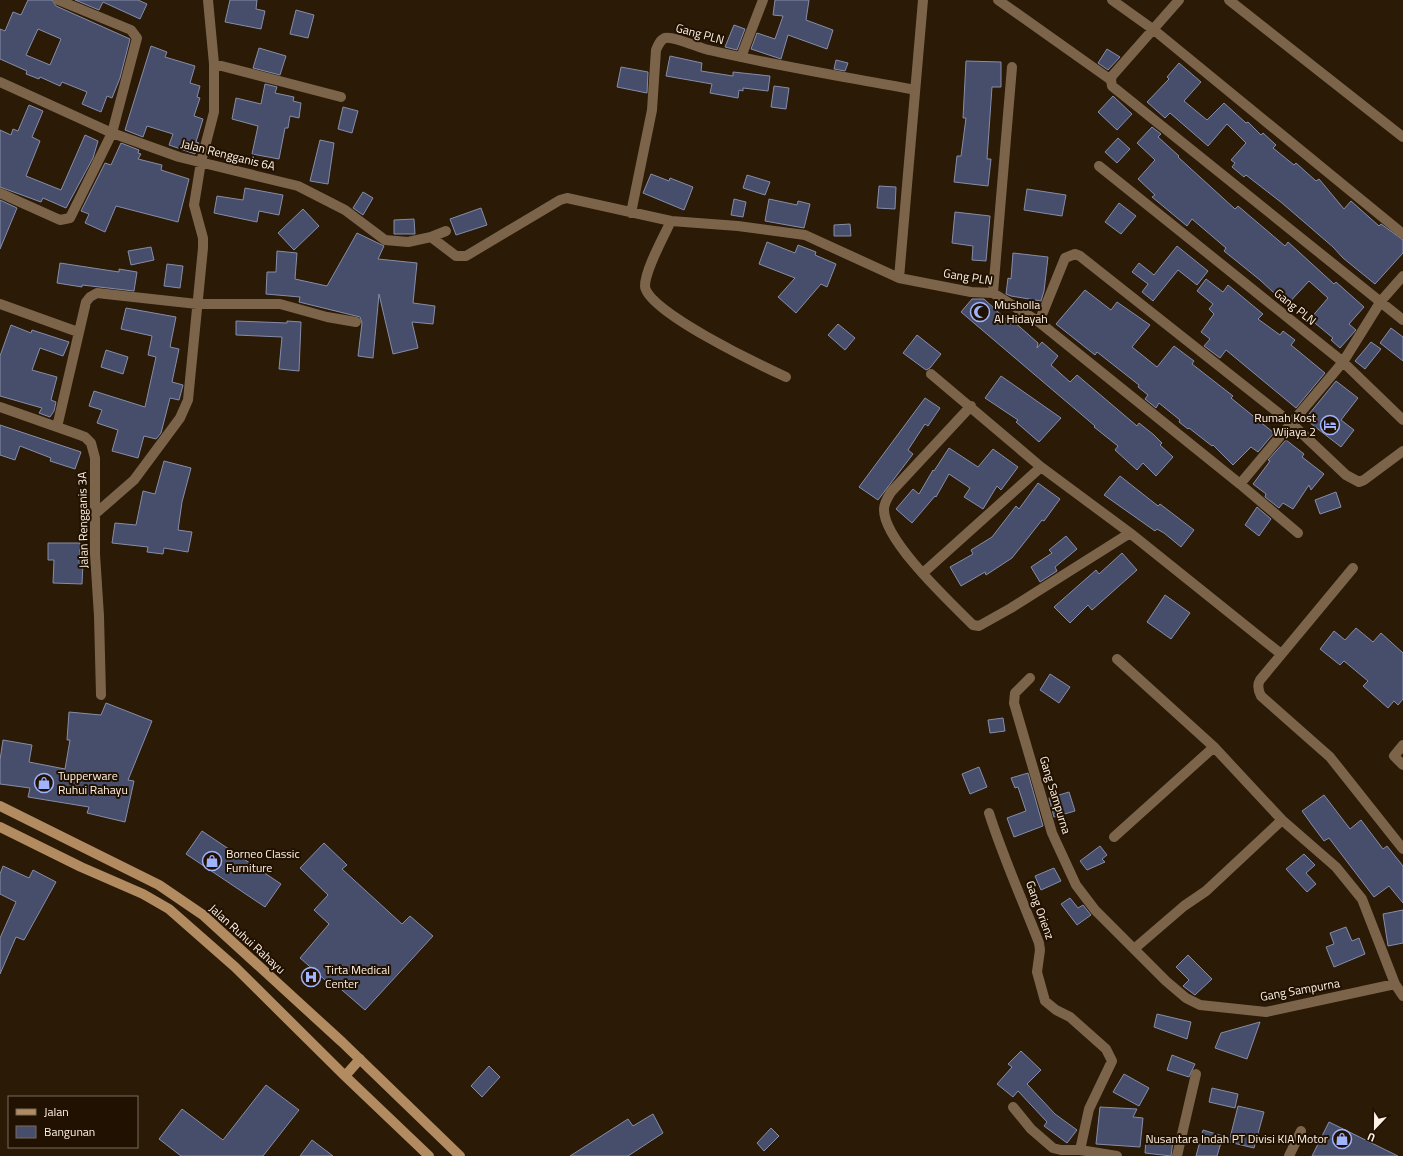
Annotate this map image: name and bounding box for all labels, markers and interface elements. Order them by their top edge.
street label: Gang PLN [674,18,727,49]
street label: Jalan Rengganis 6A [179,134,277,175]
street label: Gang PLN [942,263,994,290]
street label: Gang PLN [1270,284,1321,330]
place label: Musholla Al Hidayah [994,295,1048,328]
mosque icon: Musholla Al Hidayah [969,301,991,323]
place label: Rumah Kost Wijaya 2 [1254,408,1317,441]
hotel icon: Rumah Kost Wijaya 2 [1319,414,1341,436]
street label: Jalan Rengganis 3A [72,472,93,568]
street label: Gang Sampurna [1035,754,1076,836]
place label: Tupperware Ruhui Rahayu [58,766,128,799]
shop icon: Tupperware Ruhui Rahayu [33,772,55,794]
place label: Borneo Classic Furniture [226,844,300,877]
shop icon: Borneo Classic Furniture [201,850,223,872]
street label: Gang Orienz [1021,878,1060,942]
street label: Jalan Ruhui Rahayu [205,899,290,978]
place label: Tirta Medical Center [325,960,390,993]
hospital icon: Tirta Medical Center [300,966,322,988]
street label: Gang Sampurna [1259,973,1341,1006]
legend [8,1096,138,1148]
text: Jalan [44,1102,69,1121]
north arrow [1355,1108,1395,1148]
text: Bangunan [44,1122,95,1141]
shop icon: Nusantara Indah PT Divisi KIA Motor [1331,1128,1353,1150]
place label: Nusantara Indah PT Divisi KIA Motor [1145,1129,1328,1148]
text: U [1365,1129,1378,1146]

